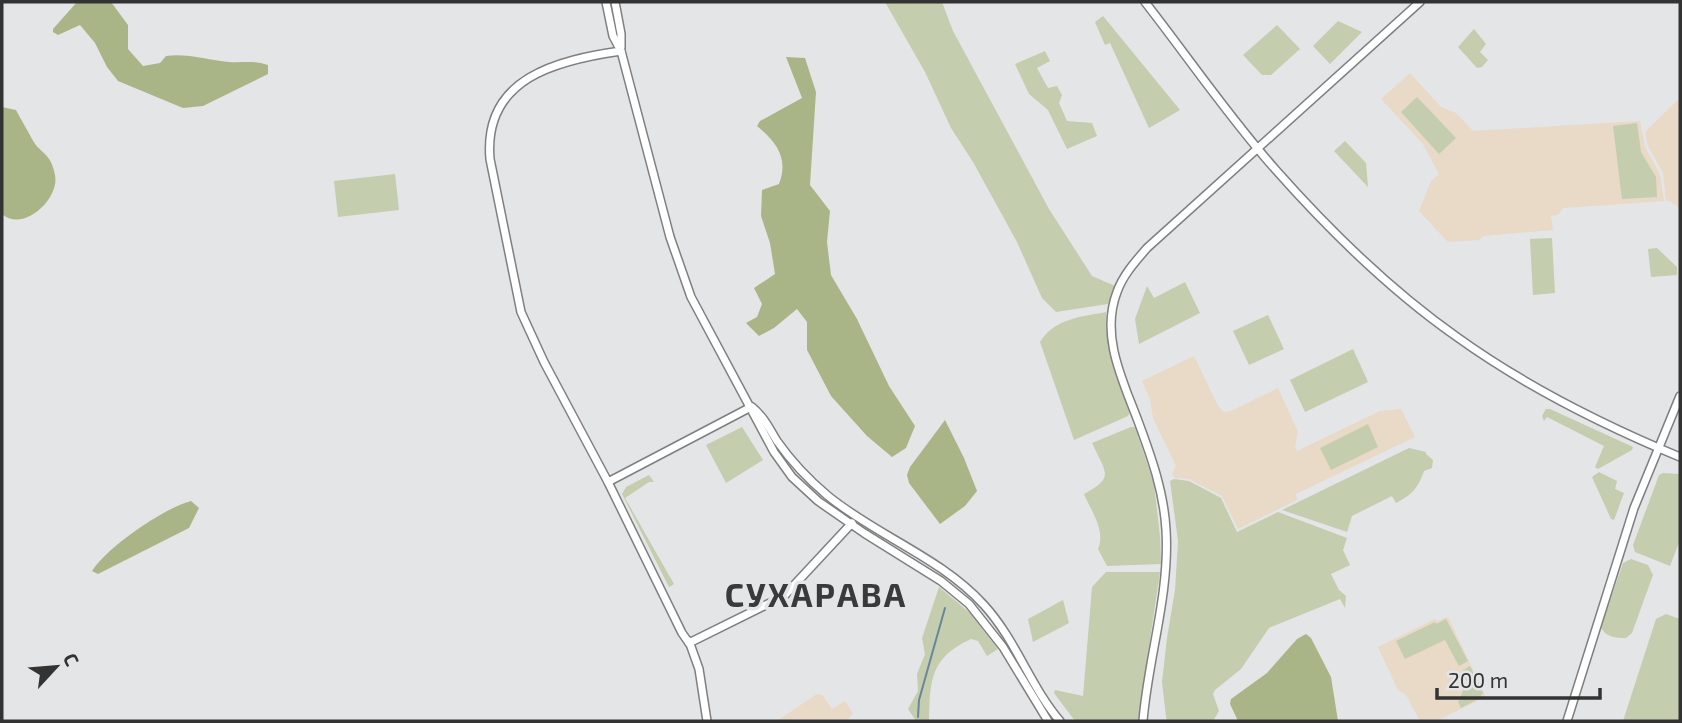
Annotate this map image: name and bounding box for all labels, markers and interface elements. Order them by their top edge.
district label: СУХАРАВА [725,574,907,614]
north arrow [21,632,91,702]
text: С [59,649,85,669]
scale bar [1437,656,1600,700]
text: 200 m [1448,667,1508,692]

